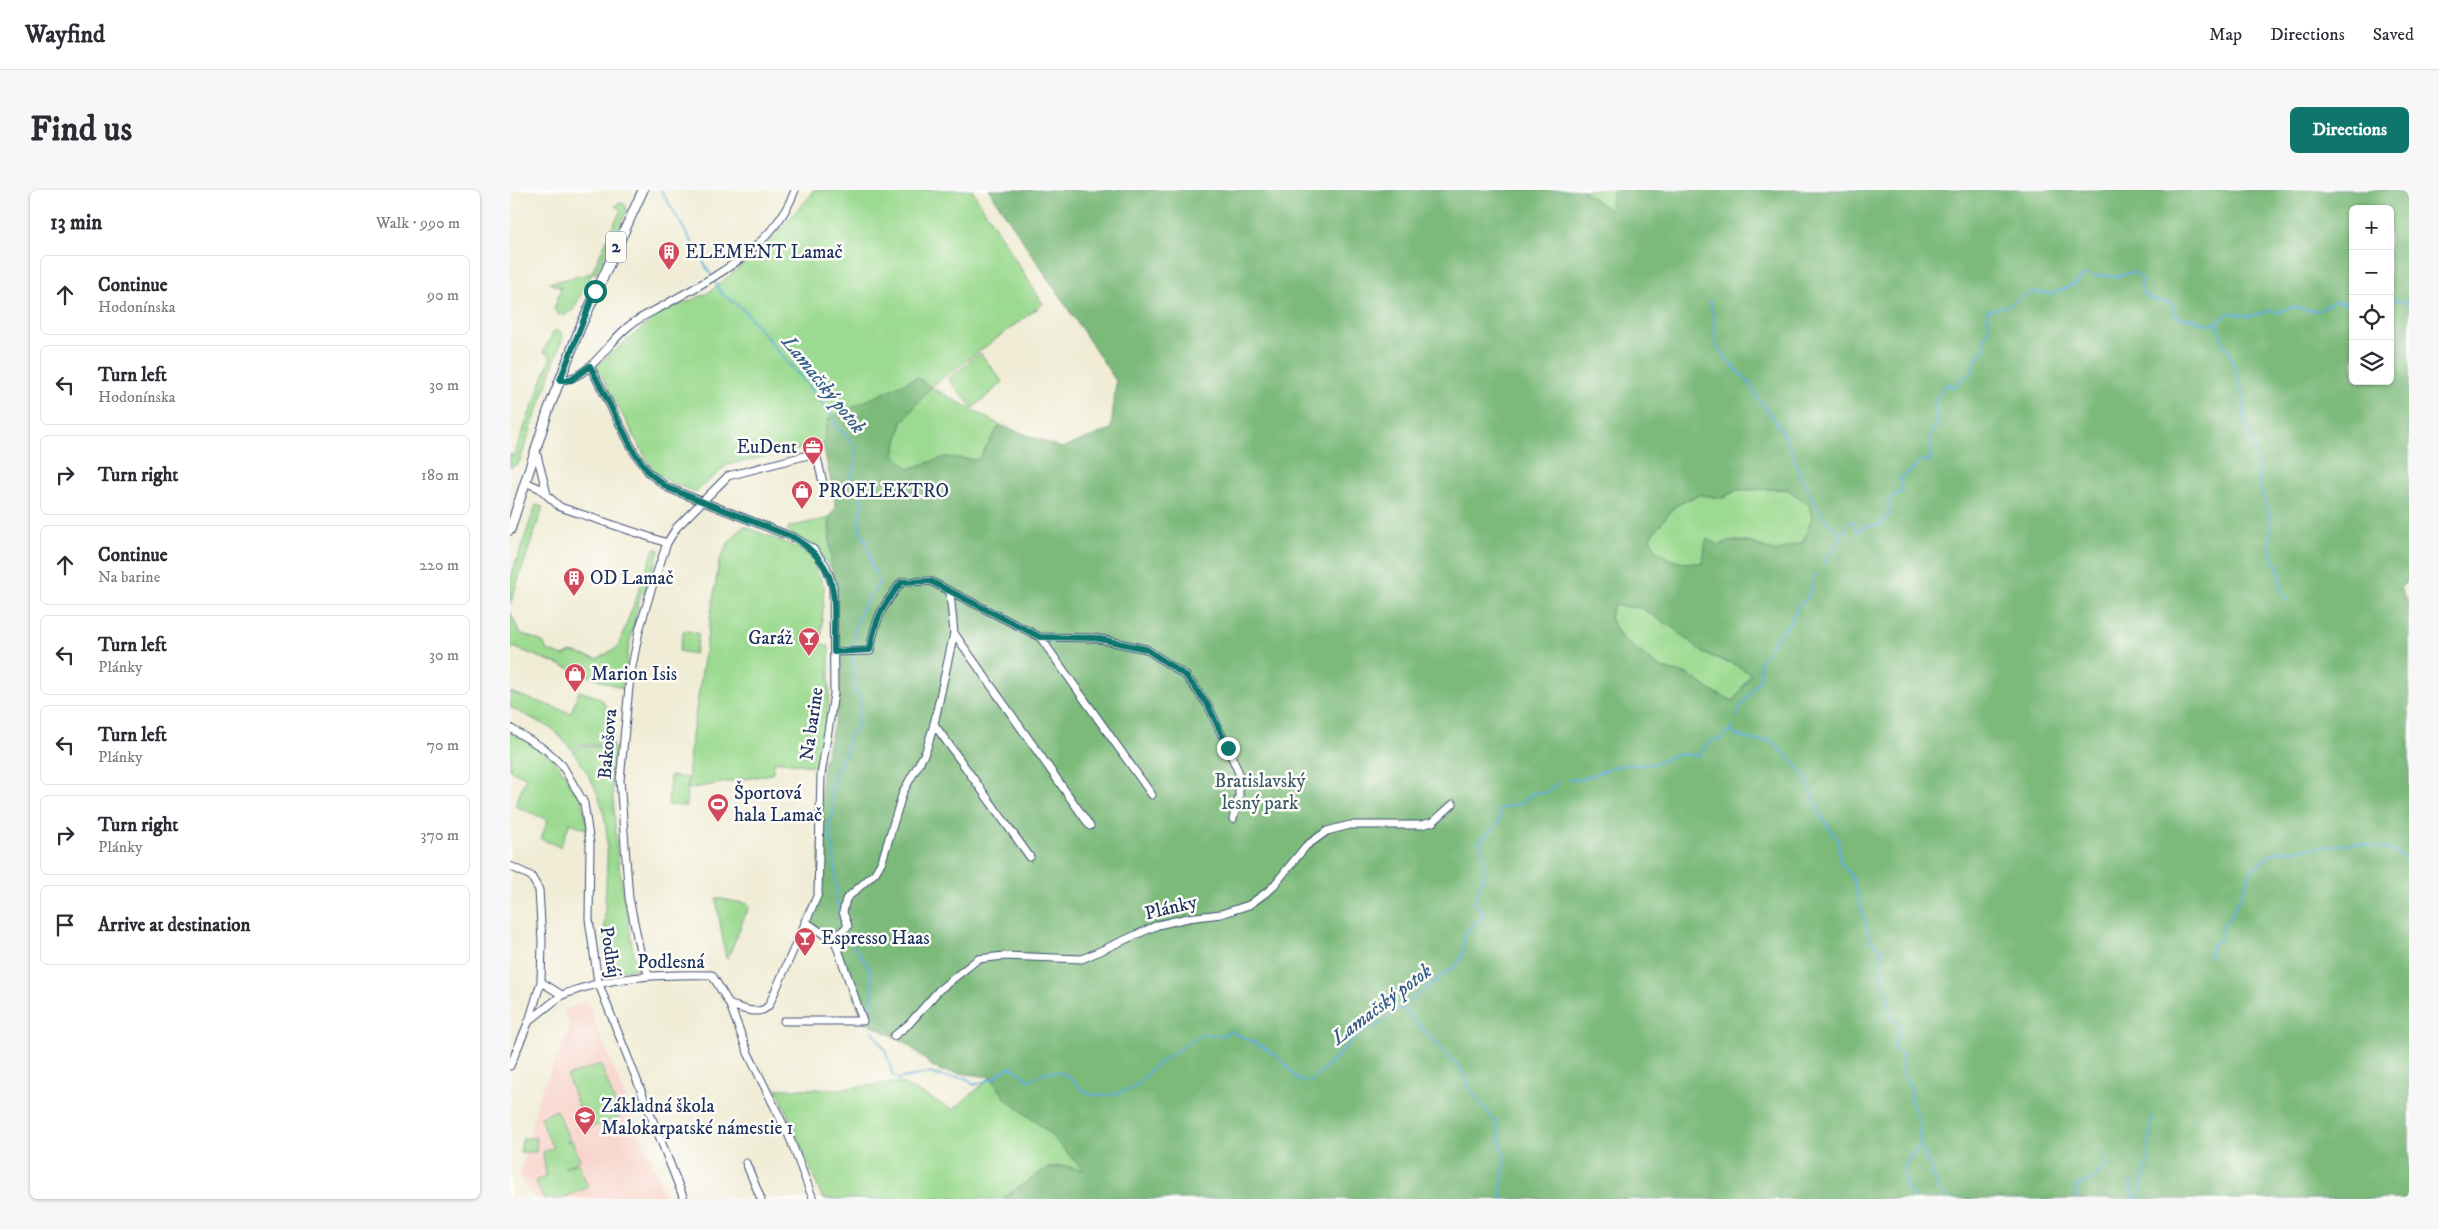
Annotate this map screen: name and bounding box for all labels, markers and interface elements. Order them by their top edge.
text: Wayfind [25,20,105,50]
text: Map [2209,24,2242,46]
text: Directions [2270,24,2345,46]
text: Saved [2373,24,2414,46]
button: Directions [2290,107,2409,153]
text: Find us [30,108,132,152]
map controls [2349,205,2394,385]
button: + [2349,205,2394,250]
text: 13 min [50,210,102,236]
text: Walk · 990 m [376,213,460,233]
road number: 2 [606,232,626,262]
building icon: ELEMENT Lamač [657,240,681,271]
place label: ELEMENT Lamač [685,241,843,264]
button: − [2349,250,2394,295]
text: Continue [98,274,168,297]
route start [584,280,607,303]
icon: ahead [51,281,79,309]
text: 90 m [427,285,459,305]
button: locate [2349,295,2394,340]
text: Hodonínska [98,297,176,317]
water label: Lamačský potok [775,330,871,440]
button: layers [2349,340,2394,385]
text: Turn left [98,364,167,387]
icon: left [51,371,79,399]
text: 30 m [429,375,459,395]
text: Hodonínska [98,387,176,407]
office icon: EuDent [801,435,825,466]
place label: EuDent [736,436,797,459]
icon: right [51,461,79,489]
text: Turn right [98,464,178,487]
text: 180 m [421,465,459,485]
shop icon: PROELEKTRO [790,479,814,510]
place label: PROELEKTRO [818,480,949,503]
text: Continue [98,544,168,567]
icon: ahead [51,551,79,579]
text: 220 m [419,555,459,575]
building icon: OD Lamač [562,566,586,597]
text: Na barine [98,567,160,587]
place label: OD Lamač [590,567,674,590]
bar icon: Garáž [797,626,821,657]
place label: Garáž [748,627,793,650]
text: Turn left [98,634,167,657]
icon: left [51,641,79,669]
text: 30 m [429,645,459,665]
text: Plánky [98,657,143,677]
shop icon: Marion Isis [563,662,587,693]
place label: Marion Isis [591,663,677,686]
street label: Na barine [795,686,829,762]
street label: Bakošova [593,708,623,780]
text: Turn left [98,724,167,747]
icon: left [51,731,79,759]
text: 70 m [427,735,459,755]
route end [1217,737,1240,760]
text: Plánky [98,747,143,767]
park label: Bratislavský lesný park [1214,770,1307,815]
place label: Športová hala Lamač [734,780,822,827]
sports icon: Športová hala Lamač [706,792,730,823]
text: Turn right [98,814,178,837]
icon: right [51,821,79,849]
text: 370 m [421,825,459,845]
text: Plánky [98,837,143,857]
street label: Plánky [1142,890,1200,926]
icon: arrive [51,911,79,939]
text: Arrive at destination [98,914,250,937]
street label: Podháj [595,925,625,979]
bar icon: Espresso Haas [793,926,817,957]
place label: Espresso Haas [821,927,930,950]
street label: Podlesná [637,951,705,974]
water label: Lamačský potok [1326,959,1438,1051]
place label: Základná škola Malokarpatské námestie 1 [601,1095,793,1140]
school or university icon: Základná škola Malokarpatské námestie 1 [573,1105,597,1136]

